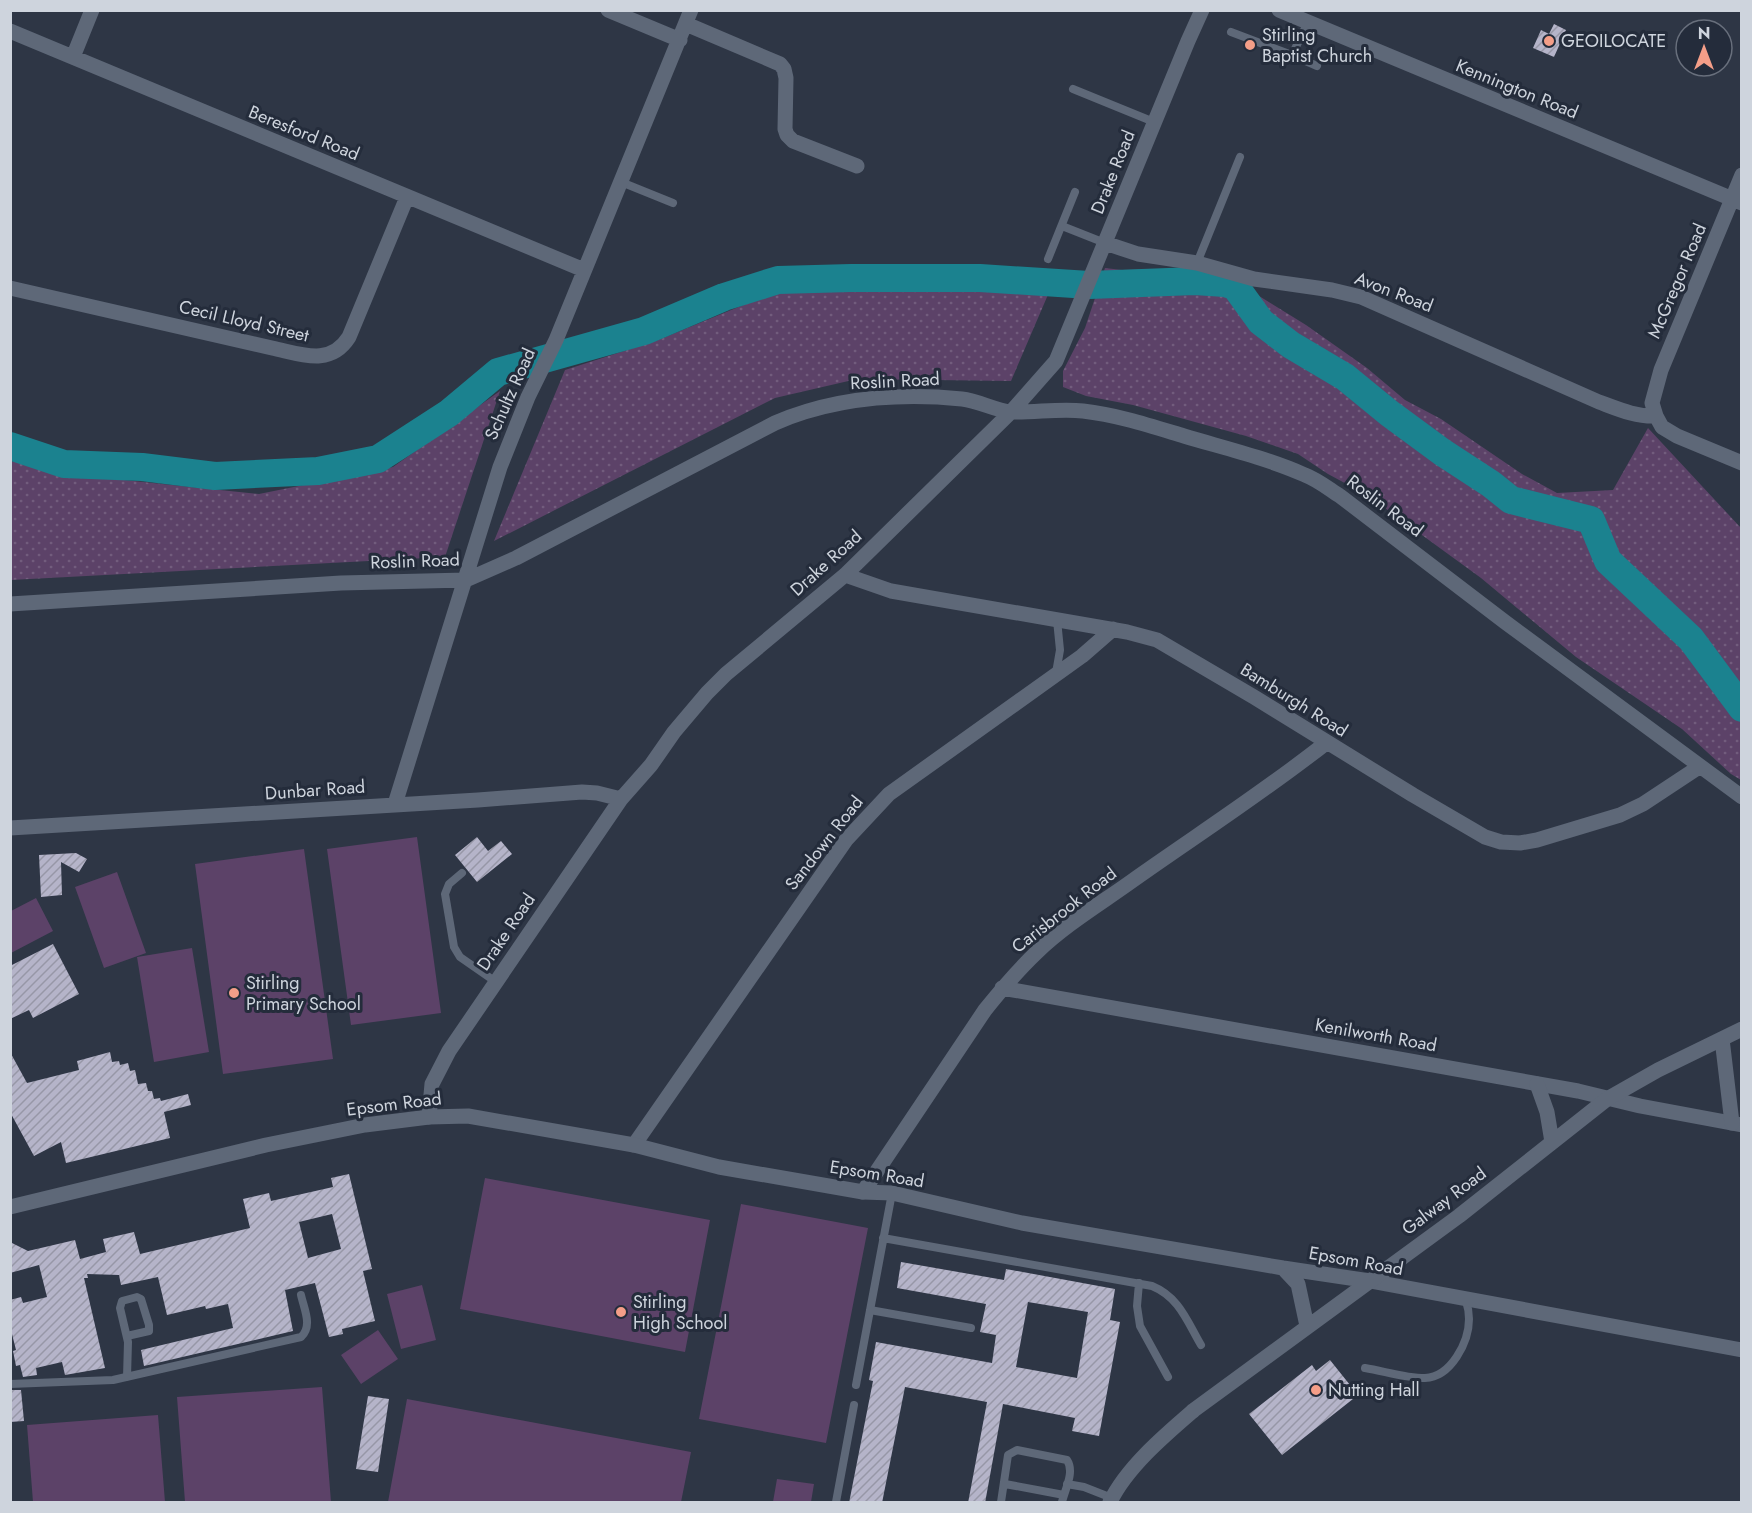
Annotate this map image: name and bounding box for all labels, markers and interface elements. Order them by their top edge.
north arrow [1674,18,1734,78]
place label: Stirling Baptist Church [1262,22,1372,69]
text: N [1698,22,1710,45]
place label: GEOILOCATE [1561,28,1666,54]
marker: GEOILOCATE [1542,34,1556,48]
marker: Stirling Baptist Church [1243,38,1257,52]
street label: Kennington Road [1452,53,1582,125]
street label: Beresford Road [245,99,363,167]
street label: Drake Road [1084,126,1142,218]
street label: McGregor Road [1641,219,1713,343]
street label: Avon Road [1351,265,1437,319]
street label: Cecil Lloyd Street [176,293,312,349]
street label: Schultz Road [478,344,542,444]
street label: Roslin Road [850,366,940,396]
street label: Roslin Road [1341,469,1429,543]
street label: Drake Road [785,524,867,602]
street label: Roslin Road [370,546,460,576]
street label: Bamburgh Road [1235,657,1353,743]
street label: Dunbar Road [264,774,366,806]
street label: Sandown Road [779,790,869,896]
street label: Carisbrook Road [1006,861,1122,959]
street label: Drake Road [471,888,541,976]
place label: Stirling Primary School [246,970,361,1017]
marker: Stirling Primary School [227,986,241,1000]
street label: Kenilworth Road [1313,1012,1439,1058]
street label: Epsom Road [345,1085,443,1123]
street label: Epsom Road [828,1154,926,1194]
street label: Galway Road [1396,1161,1492,1241]
street label: Epsom Road [1307,1240,1405,1282]
place label: Stirling High School [633,1289,727,1336]
marker: Stirling High School [614,1305,628,1319]
place label: Nutting Hall [1328,1377,1420,1403]
marker: Nutting Hall [1309,1383,1323,1397]

